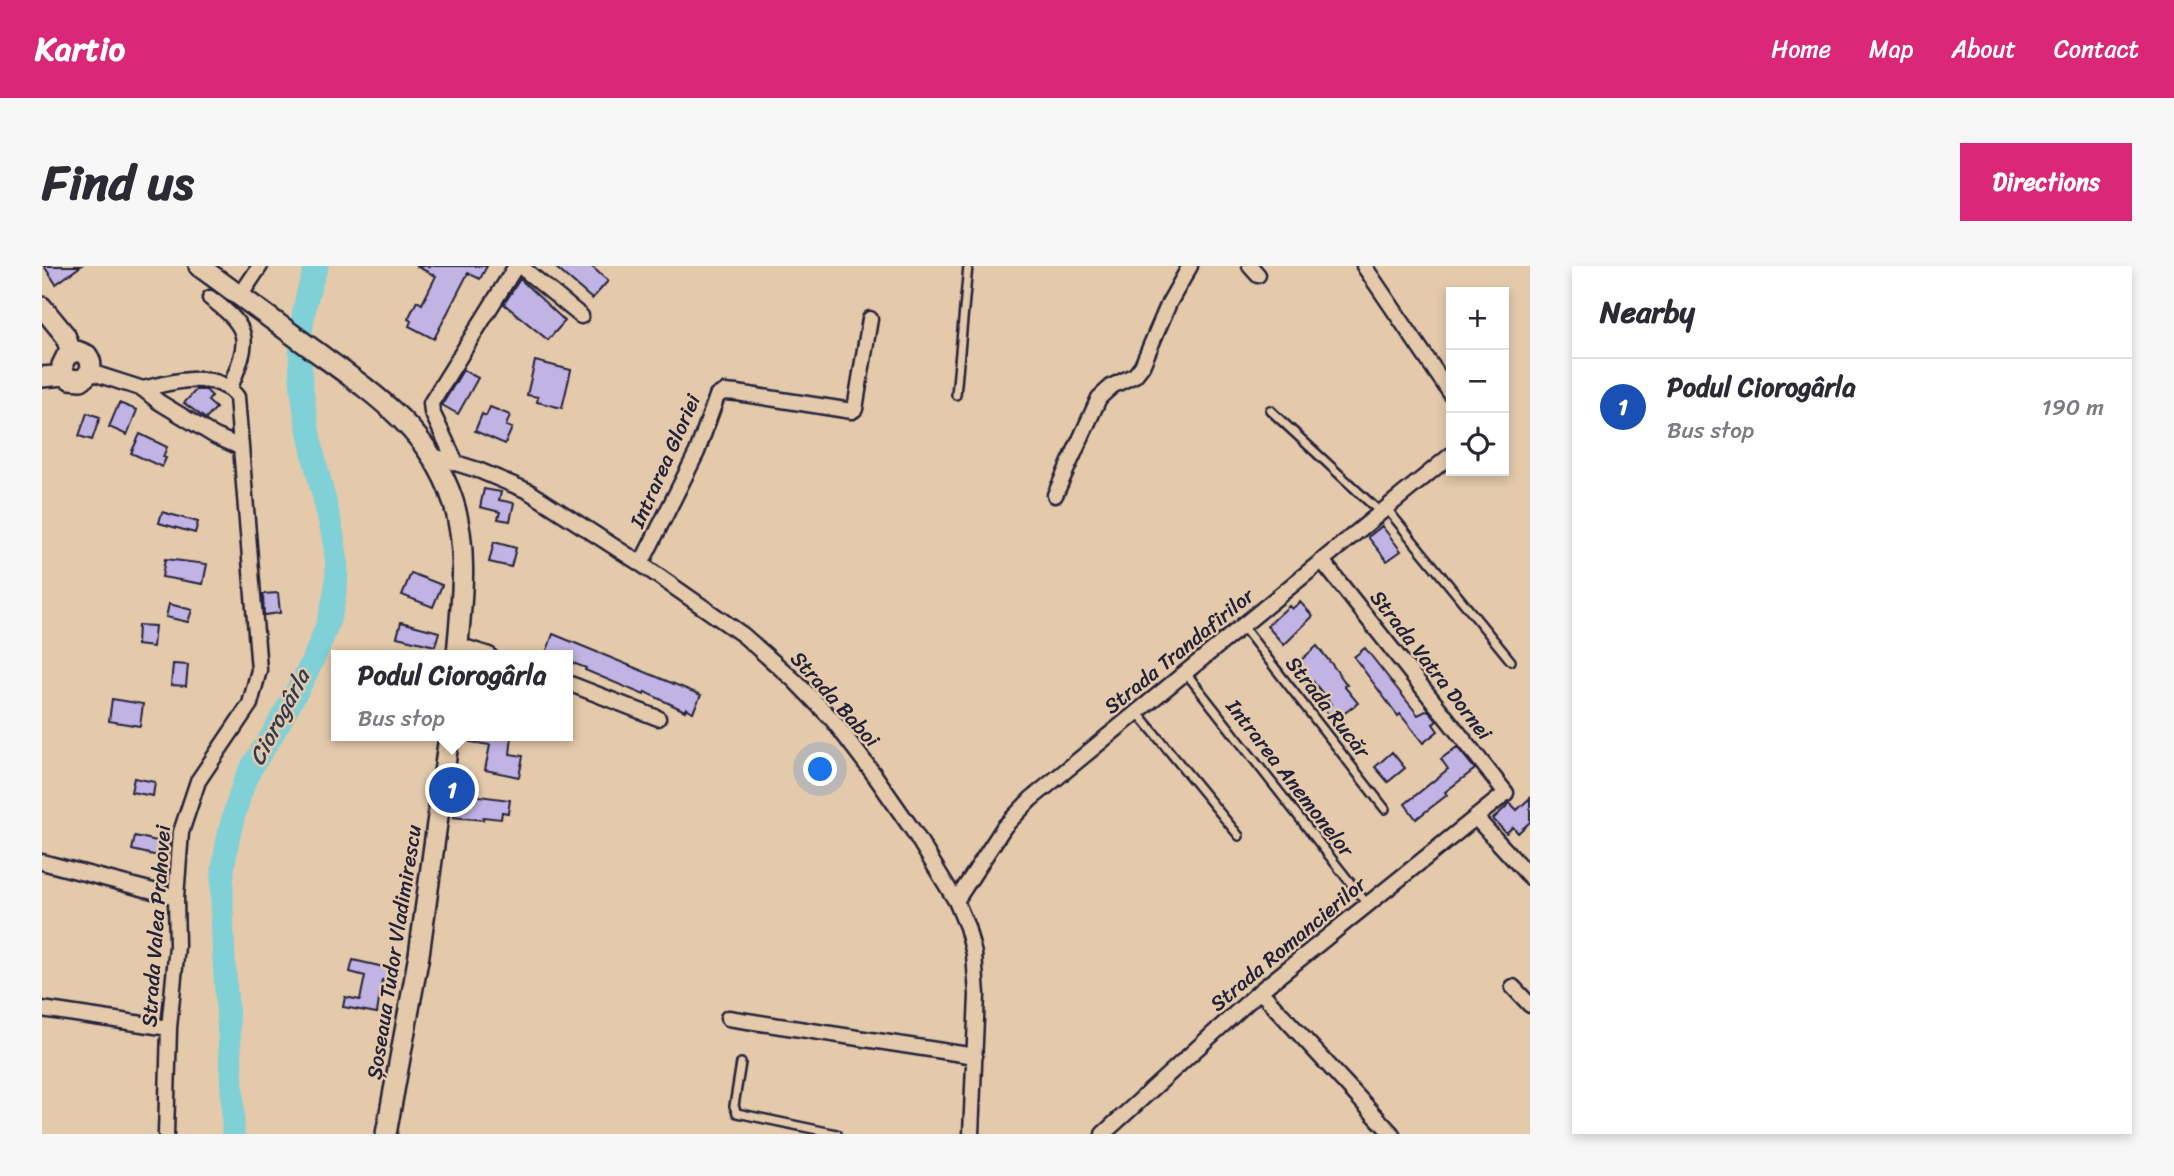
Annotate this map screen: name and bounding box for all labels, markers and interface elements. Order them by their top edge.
text: Kartio [35,20,125,78]
text: Home [1771,28,1831,70]
text: Map [1869,28,1913,70]
text: About [1951,28,2016,70]
text: Contact [2054,28,2139,70]
text: Find us [42,139,194,226]
button: Directions [1960,143,2132,221]
text: Nearby [1600,285,1695,339]
map controls [1446,287,1509,476]
button: + [1446,287,1509,350]
button: − [1446,350,1509,413]
text: Podul Ciorogârla [1667,364,1856,410]
street label: Intrarea Gloriei [618,387,712,535]
text: 1 [1618,387,1628,428]
text: 190 m [2042,387,2104,428]
text: Bus stop [1667,410,1754,451]
button: locate [1446,413,1509,476]
street label: Strada Trandafirilor [1095,577,1264,724]
street label: Strada Vatra Dornei [1360,581,1503,750]
street label: Strada Baboi [781,642,890,757]
street label: Strada Rucăr [1275,647,1381,768]
popup [331,650,573,741]
text: Podul Ciorogârla [358,652,546,698]
water label: Ciorogârla [237,660,323,773]
street label: Intrarea Anemonelor [1215,690,1365,867]
text: Bus stop [358,698,445,739]
your location [803,752,837,786]
pin: 1 [429,764,475,816]
street label: Șoseaua Tudor Vladimirescu [355,822,433,1082]
street label: Strada Valea Prahovei [130,823,182,1028]
street label: Strada Romancierilor [1201,866,1376,1021]

